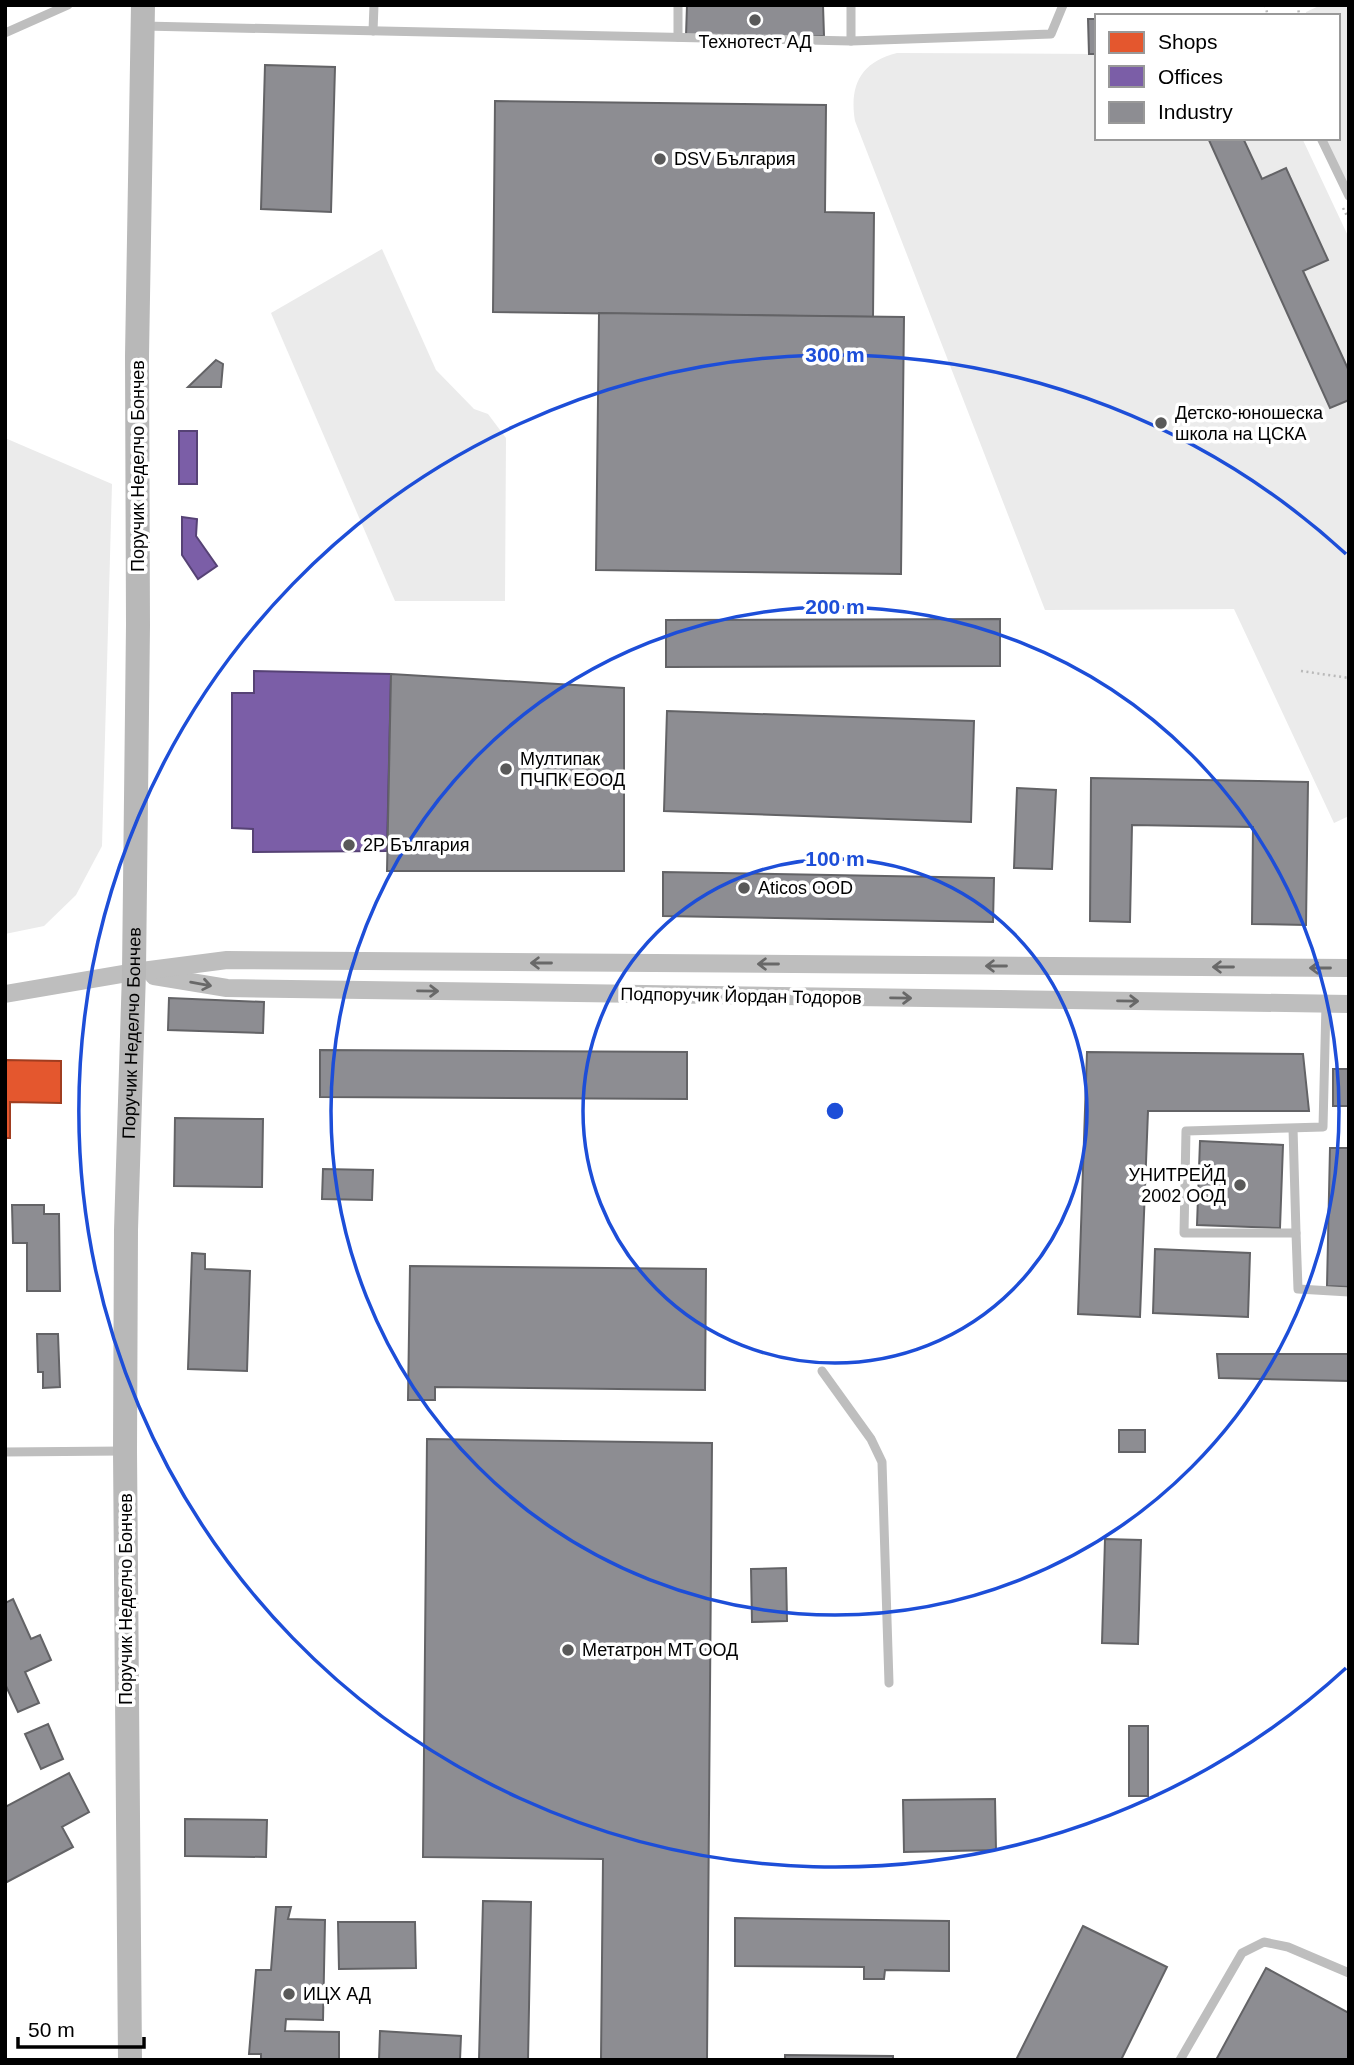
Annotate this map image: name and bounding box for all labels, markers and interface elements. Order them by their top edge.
marker: Технотест АД [747,12,763,28]
legend [1095,14,1340,140]
text: Shops [1158,30,1218,53]
place label: Технотест АД [698,32,812,52]
text: Offices [1158,65,1223,88]
text: Industry [1158,100,1233,123]
place label: DSV България [674,149,796,169]
marker: DSV България [652,151,668,167]
text: 300 m [805,343,865,366]
street label: Поручик Неделчо Бончев [128,360,148,572]
place label: Детско-юношеска школа на ЦСКА [1175,403,1324,444]
marker: Детско-юношеска школа на ЦСКА [1153,415,1169,431]
text: 200 m [805,595,865,618]
place label: Мултипак ПЧПК ЕООД [520,749,625,790]
marker: Мултипак ПЧПК ЕООД [498,761,514,777]
place label: 2Р България [363,835,470,855]
marker: 2Р България [341,837,357,853]
text: 100 m [805,847,865,870]
place label: Aticos OOD [758,878,853,898]
marker: Aticos OOD [736,880,752,896]
street label: Поручик Неделчо Бончев [119,927,145,1139]
one-way arrow [530,956,553,969]
one-way arrow [757,957,780,971]
one-way arrow [985,959,1008,972]
one-way arrow [1212,960,1235,974]
one-way arrow [1309,961,1332,974]
one-way arrow [189,978,212,991]
street label: Подпоручик Йордан Тодоров [620,983,862,1008]
one-way arrow [416,984,439,998]
one-way arrow [889,991,912,1005]
one-way arrow [1116,994,1139,1008]
centre of rings [823,1099,847,1123]
place label: УНИТРЕЙД 2002 ООД [1128,1164,1226,1206]
marker: УНИТРЕЙД 2002 ООД [1232,1177,1248,1193]
street label: Поручик Неделчо Бончев [116,1493,136,1705]
place label: Метатрон МТ ООД [582,1640,738,1660]
marker: Метатрон МТ ООД [560,1642,576,1658]
place label: ИЦХ АД [303,1984,371,2004]
marker: ИЦХ АД [281,1986,297,2002]
scale bar [18,2006,144,2050]
text: 50 m [28,2018,75,2041]

